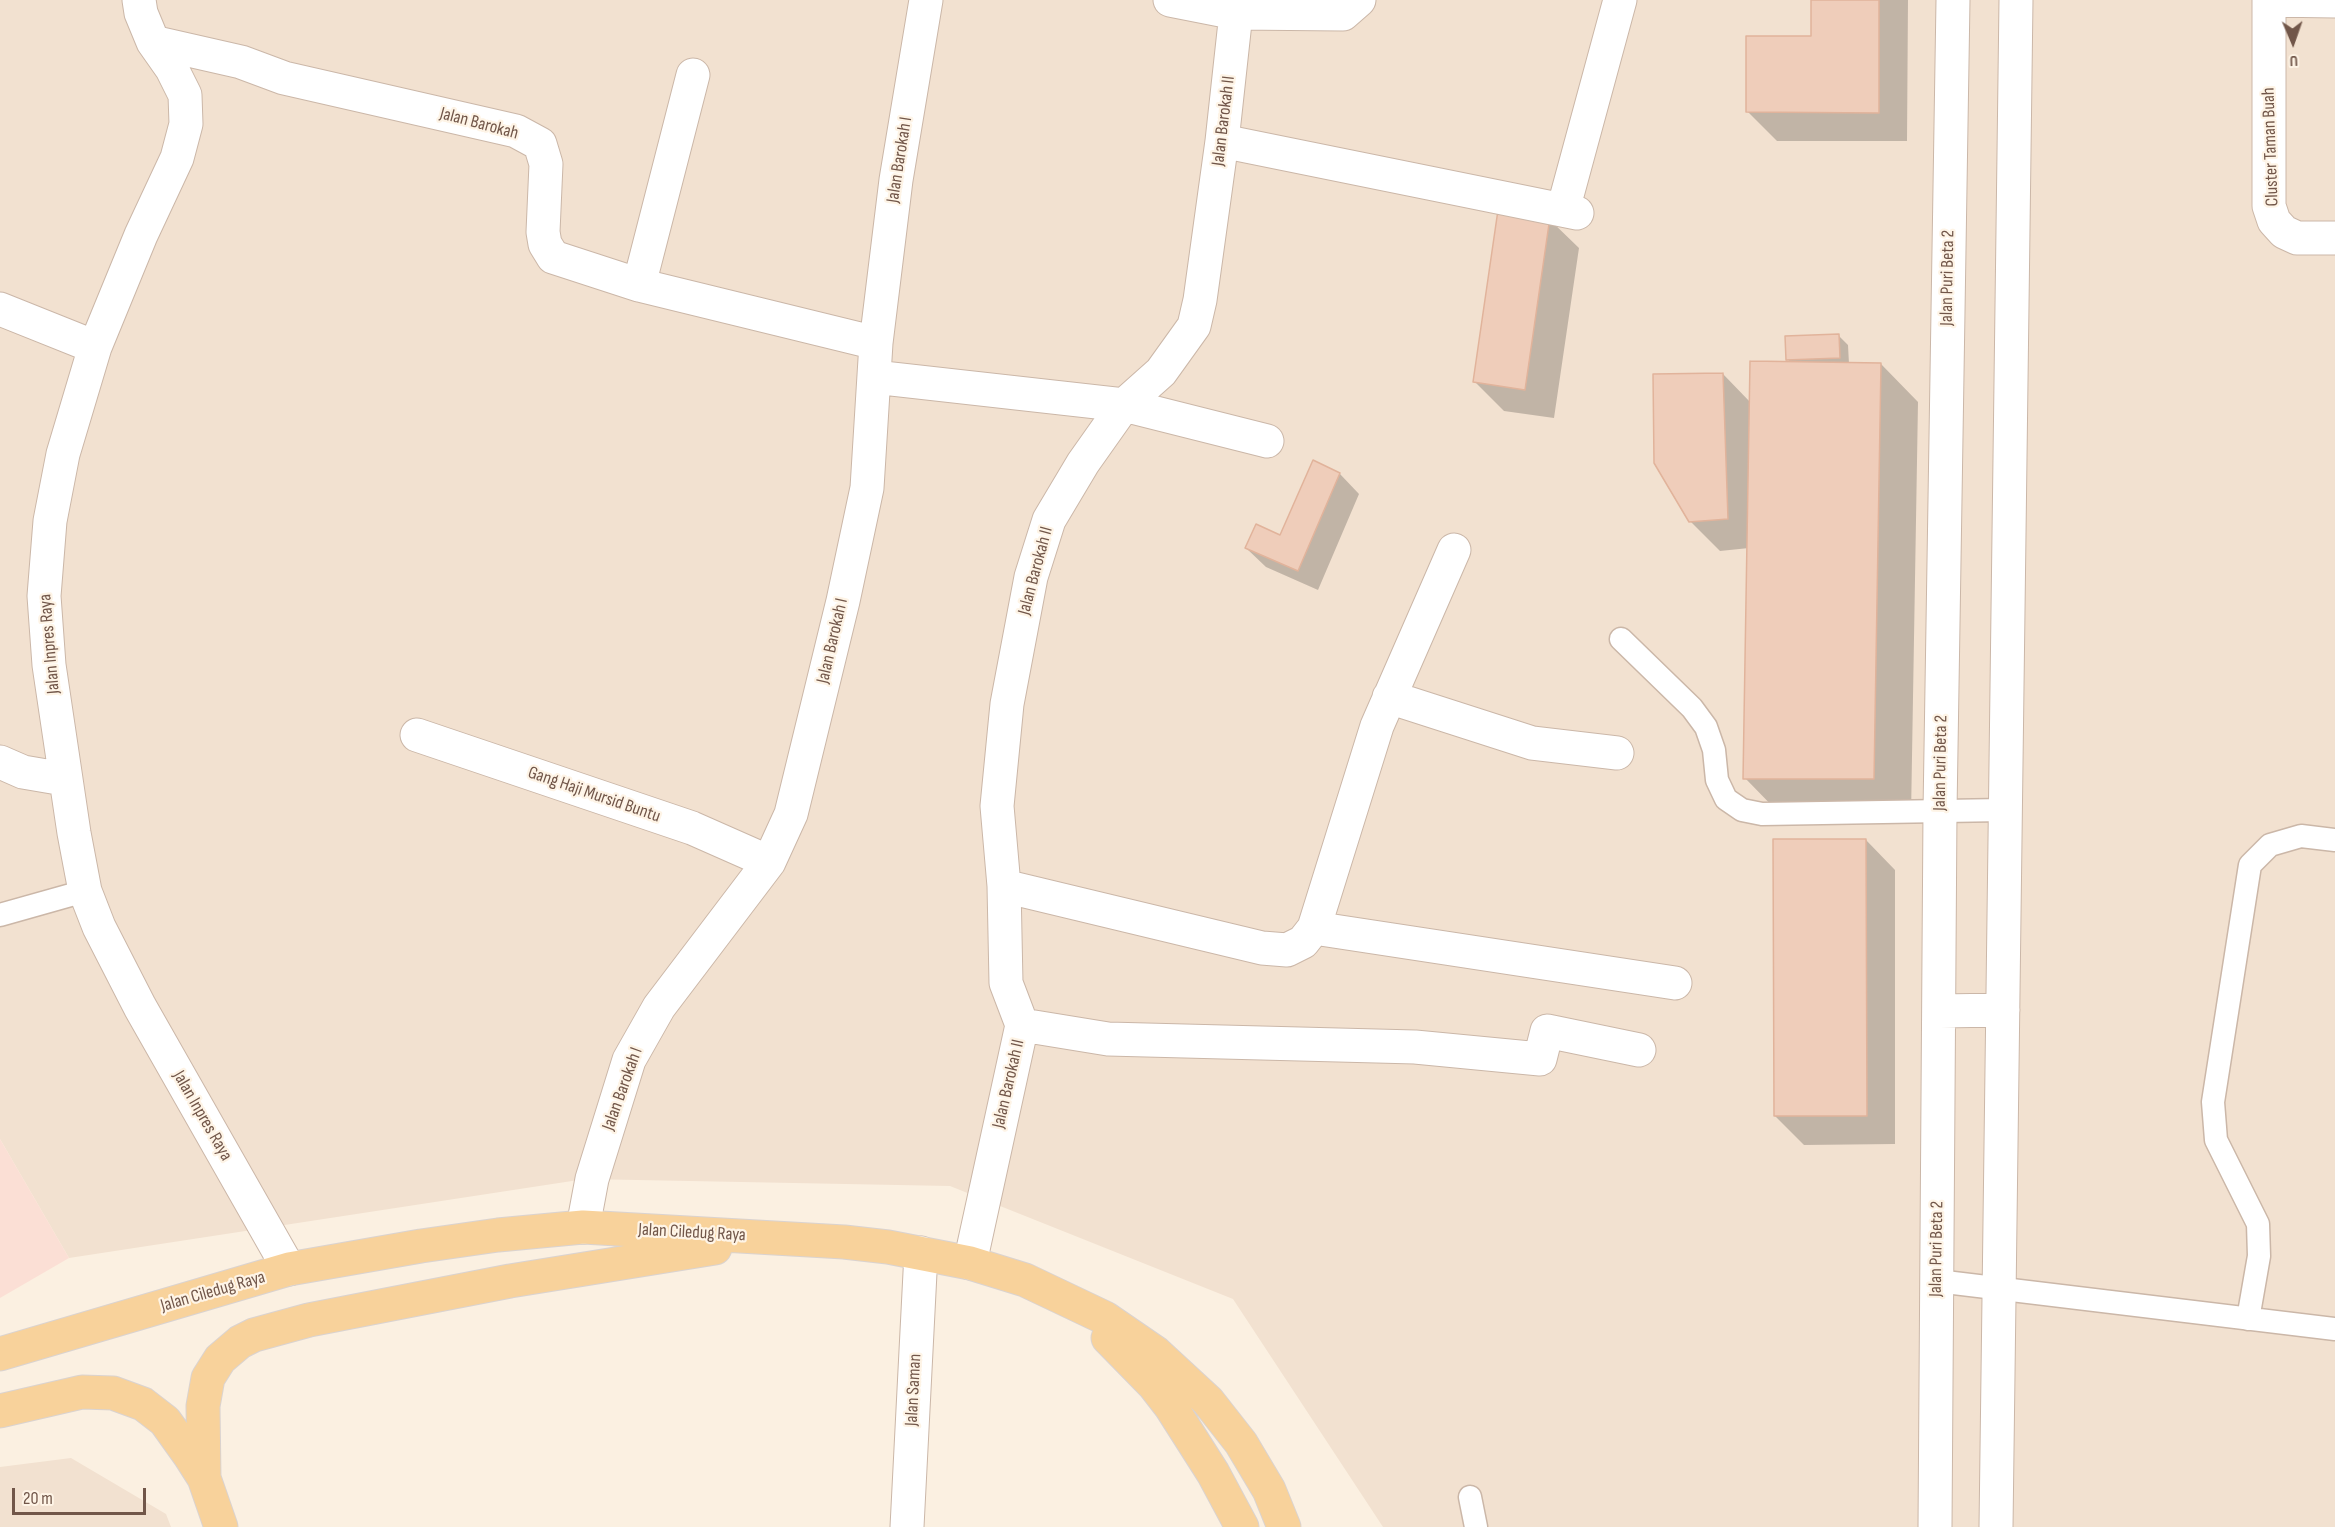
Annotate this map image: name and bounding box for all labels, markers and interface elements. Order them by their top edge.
north arrow [2263,12,2323,72]
text: U [2289,51,2298,70]
street label: Jalan Barokah II [1208,75,1240,167]
street label: Cluster Taman Buah [2258,87,2284,207]
street label: Jalan Barokah [437,103,521,145]
street label: Jalan Barokah I [883,115,917,205]
street label: Jalan Puri Beta 2 [1936,230,1960,326]
street label: Jalan Barokah II [1014,525,1058,617]
street label: Jalan Inpres Raya [35,593,65,695]
street label: Jalan Barokah I [813,596,853,686]
street label: Jalan Puri Beta 2 [1929,715,1953,811]
street label: Gang Haji Mursid Buntu [525,762,663,828]
street label: Jalan Barokah II [988,1038,1030,1130]
street label: Jalan Barokah I [598,1045,648,1133]
street label: Jalan Inpres Raya [168,1067,236,1165]
street label: Jalan Puri Beta 2 [1925,1201,1949,1297]
street label: Jalan Ciledug Raya [638,1219,746,1247]
street label: Jalan Ciledug Raya [158,1267,268,1317]
street label: Jalan Saman [901,1353,927,1427]
scale bar [15,1476,148,1514]
text: 20 m [23,1488,53,1509]

